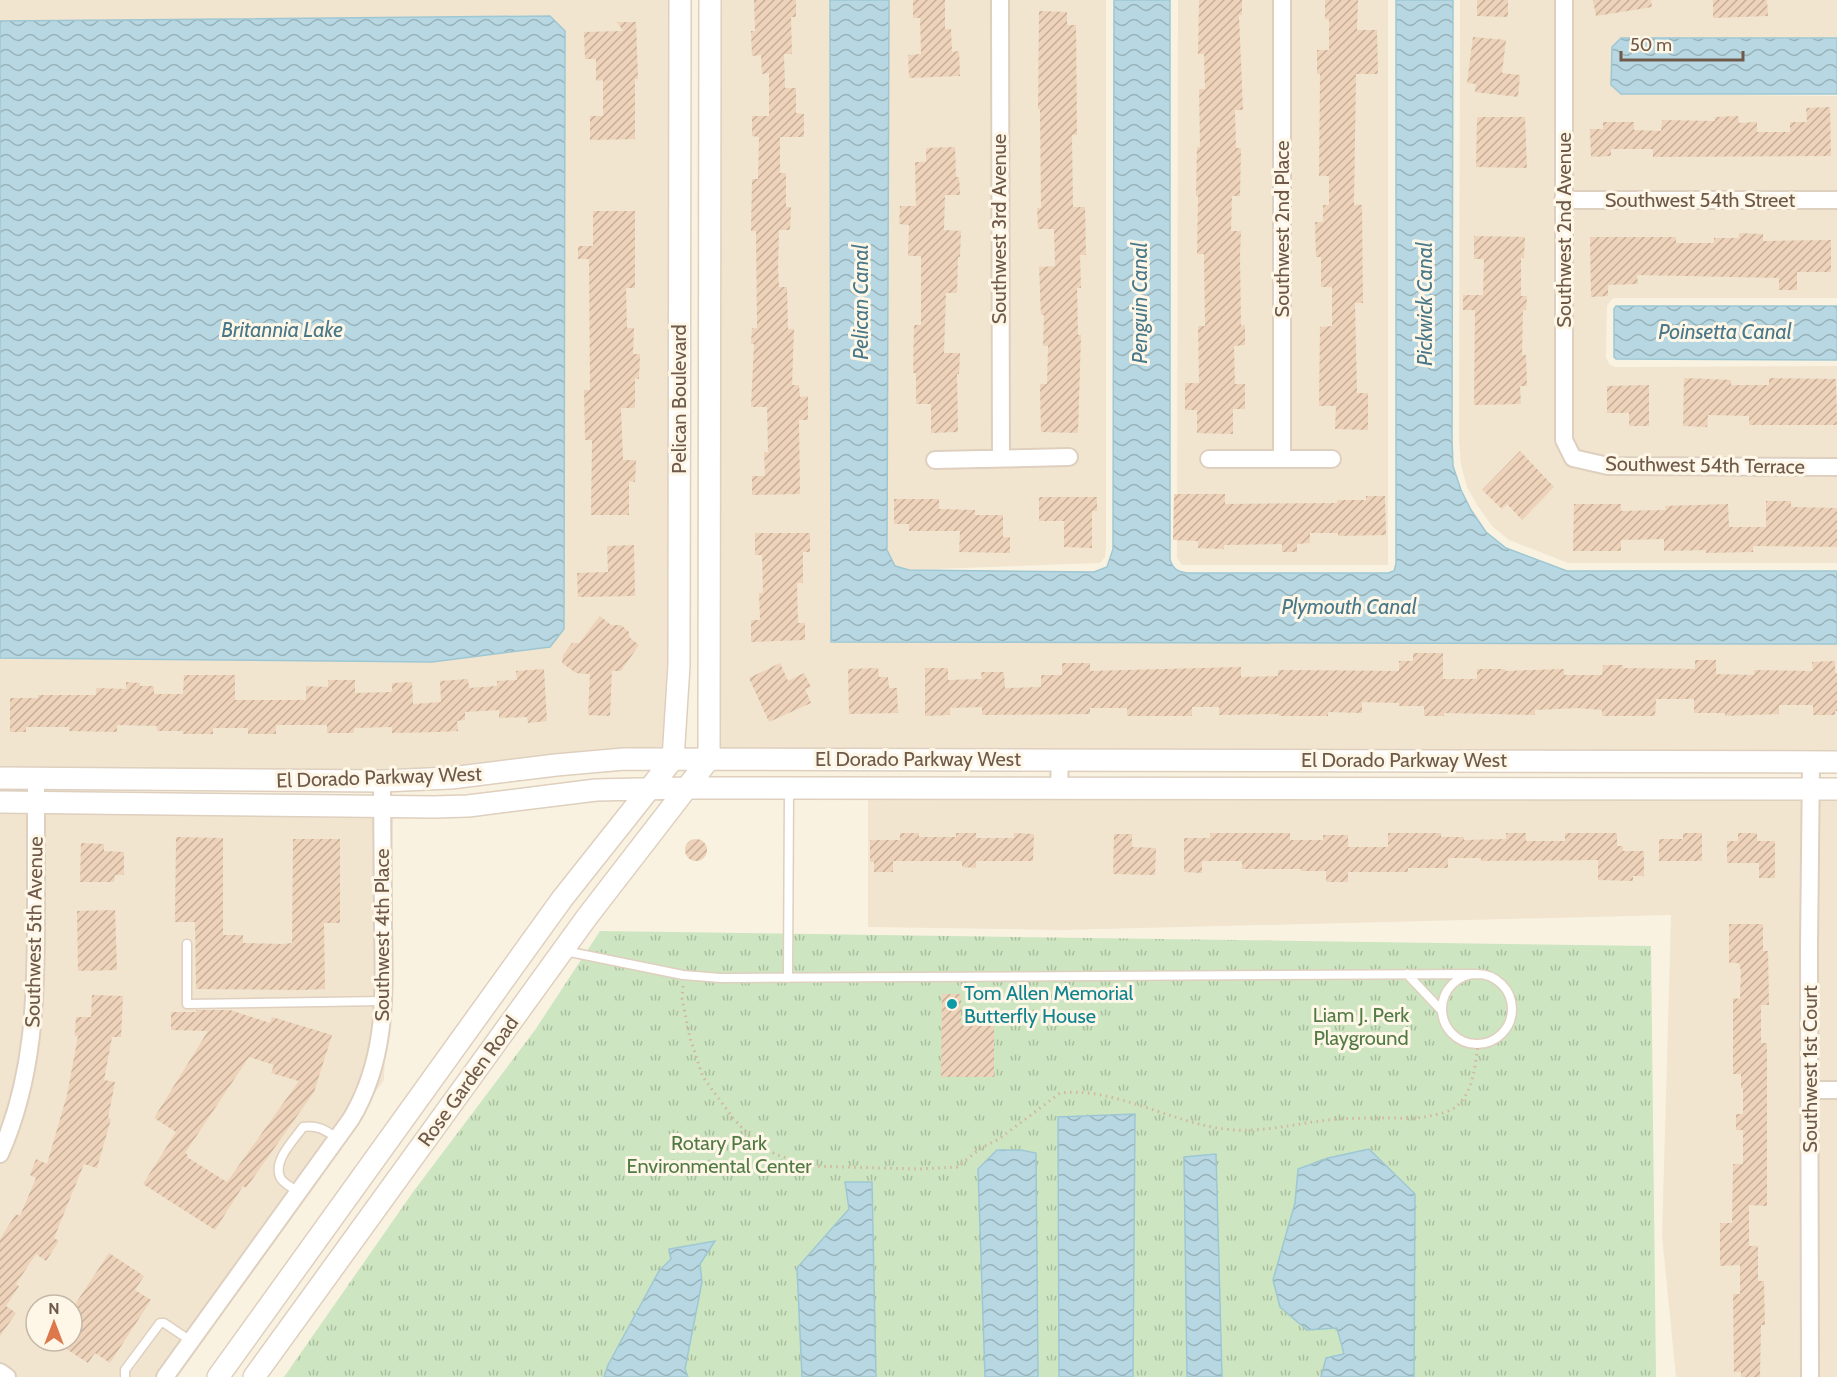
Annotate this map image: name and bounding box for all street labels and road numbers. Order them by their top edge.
street label: Southwest 2nd Avenue [1552,132,1576,328]
street label: Southwest 3rd Avenue [987,134,1011,324]
street label: Southwest 2nd Place [1270,141,1294,317]
street label: Southwest 54th Street [1605,188,1796,212]
street label: Pelican Boulevard [667,324,691,474]
street label: Southwest 54th Terrace [1605,451,1805,479]
street label: El Dorado Parkway West [815,747,1021,771]
street label: El Dorado Parkway West [1301,748,1507,772]
street label: El Dorado Parkway West [276,761,482,793]
street label: Southwest 5th Avenue [20,836,48,1028]
street label: Southwest 4th Place [370,848,394,1022]
street label: Southwest 1st Court [1798,985,1822,1153]
street label: Rose Garden Road [413,1011,523,1151]

